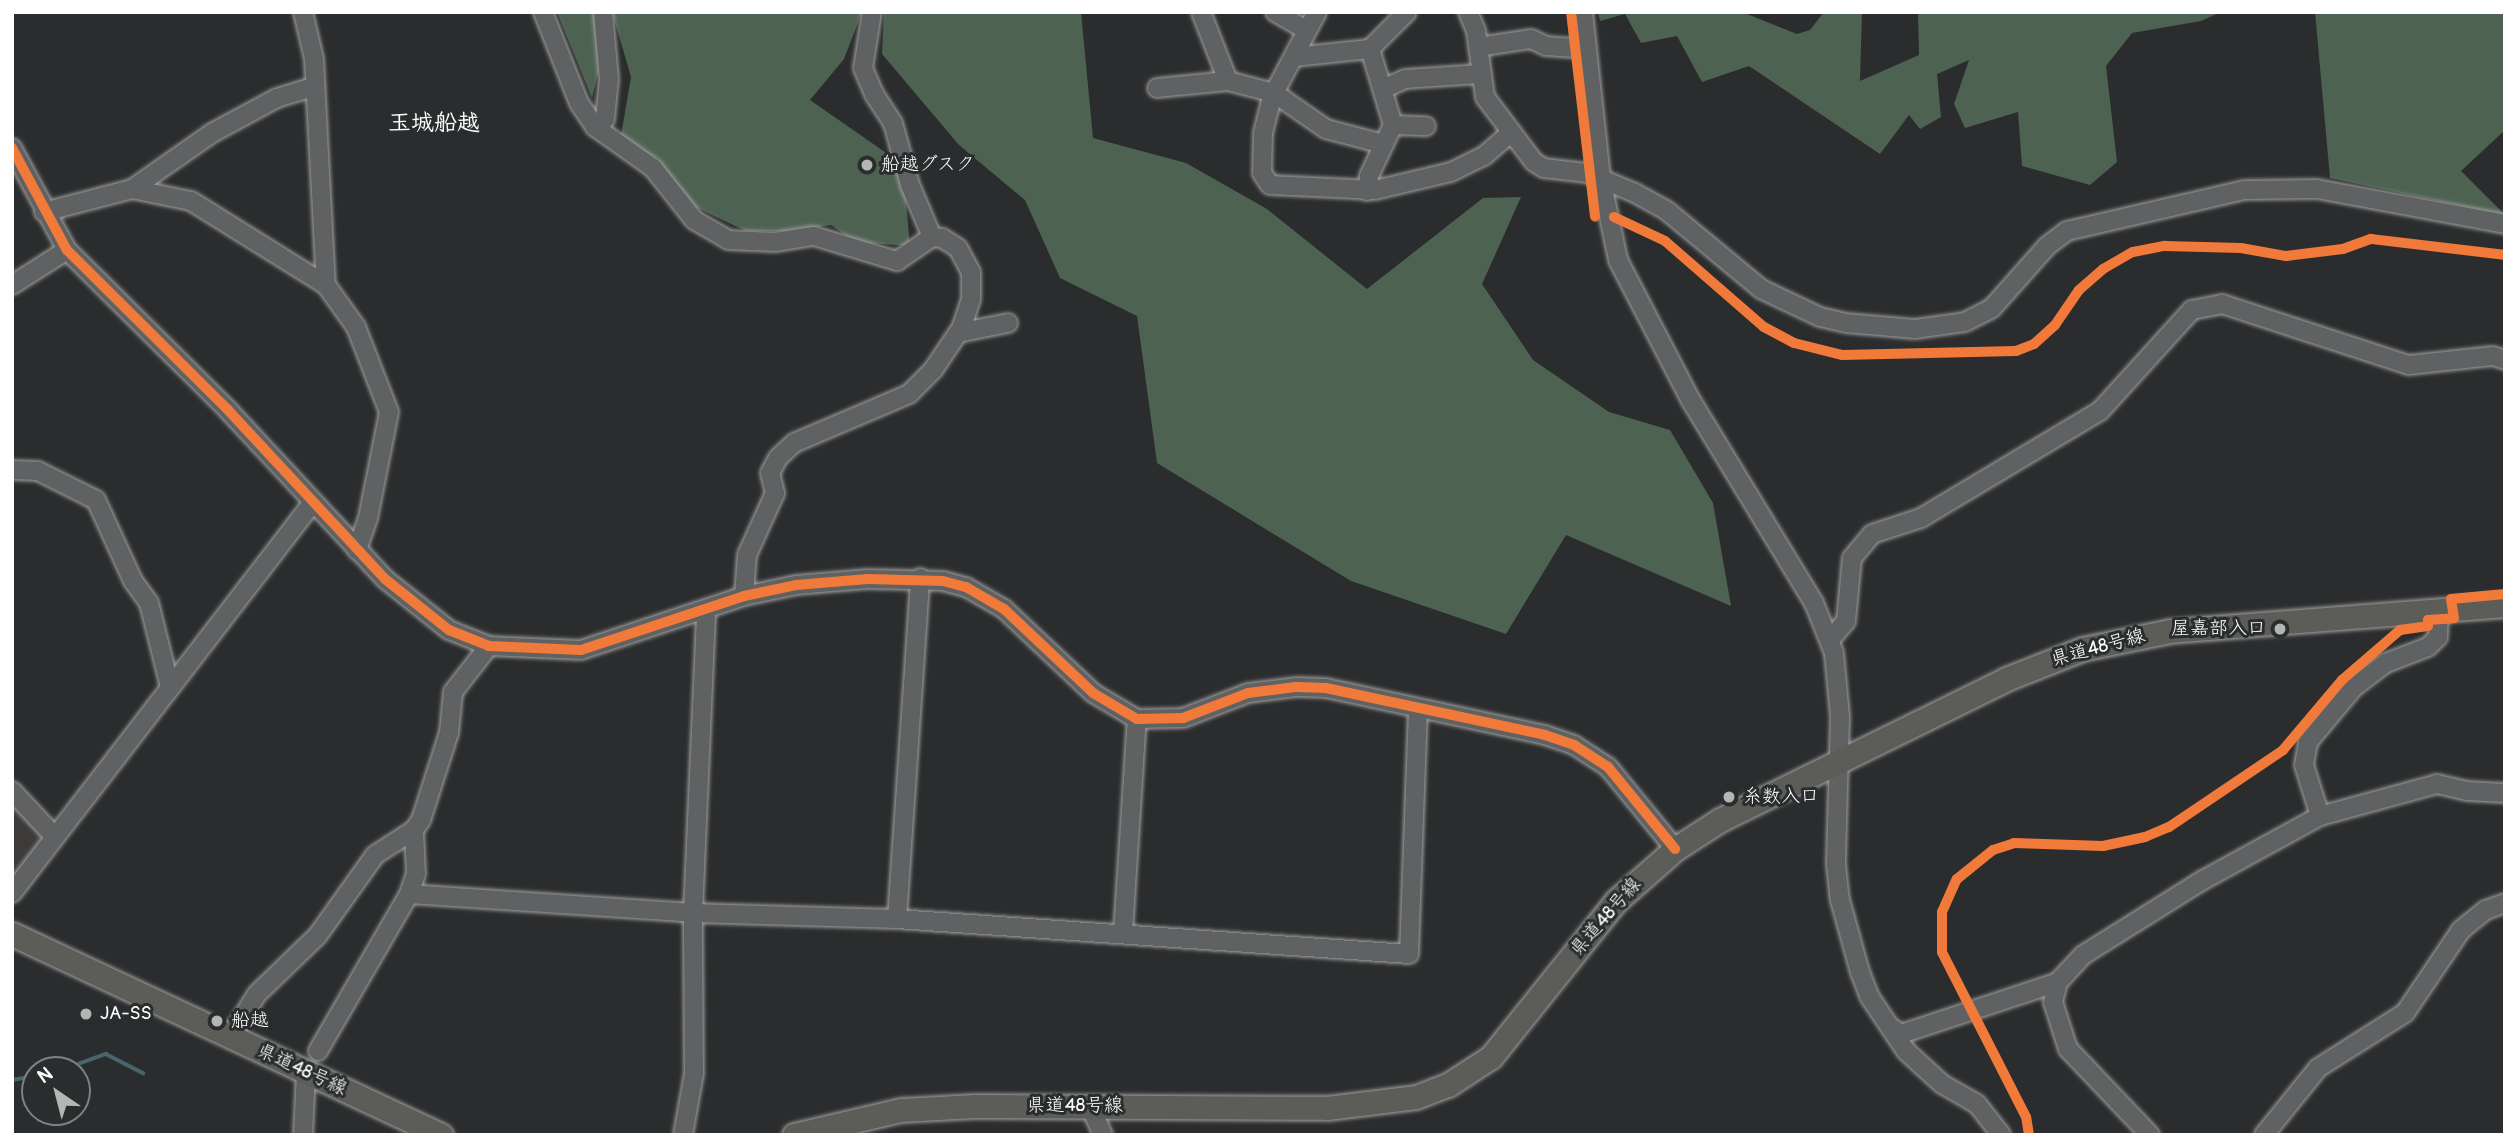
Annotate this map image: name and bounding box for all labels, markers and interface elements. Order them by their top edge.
district label: 玉城船越 [388,109,480,137]
place label: 船越グスク [881,154,976,176]
marker: 船越グスク [859,157,875,173]
place label: 屋嘉部入口 [2171,618,2266,640]
marker: 屋嘉部入口 [2272,621,2288,637]
street label: 県道48号線 [2048,624,2148,672]
place label: 糸数入口 [1743,786,1819,808]
marker: 糸数入口 [1721,789,1737,805]
street label: 県道48号線 [1566,873,1646,961]
place label: JA-SS [100,1003,152,1025]
marker: JA-SS [78,1006,94,1022]
place label: 船越 [231,1010,269,1032]
marker: 船越 [209,1013,225,1029]
street label: 県道48号線 [253,1039,351,1101]
north arrow [21,1056,91,1126]
text: N [33,1062,57,1089]
street label: 県道48号線 [1027,1095,1123,1117]

